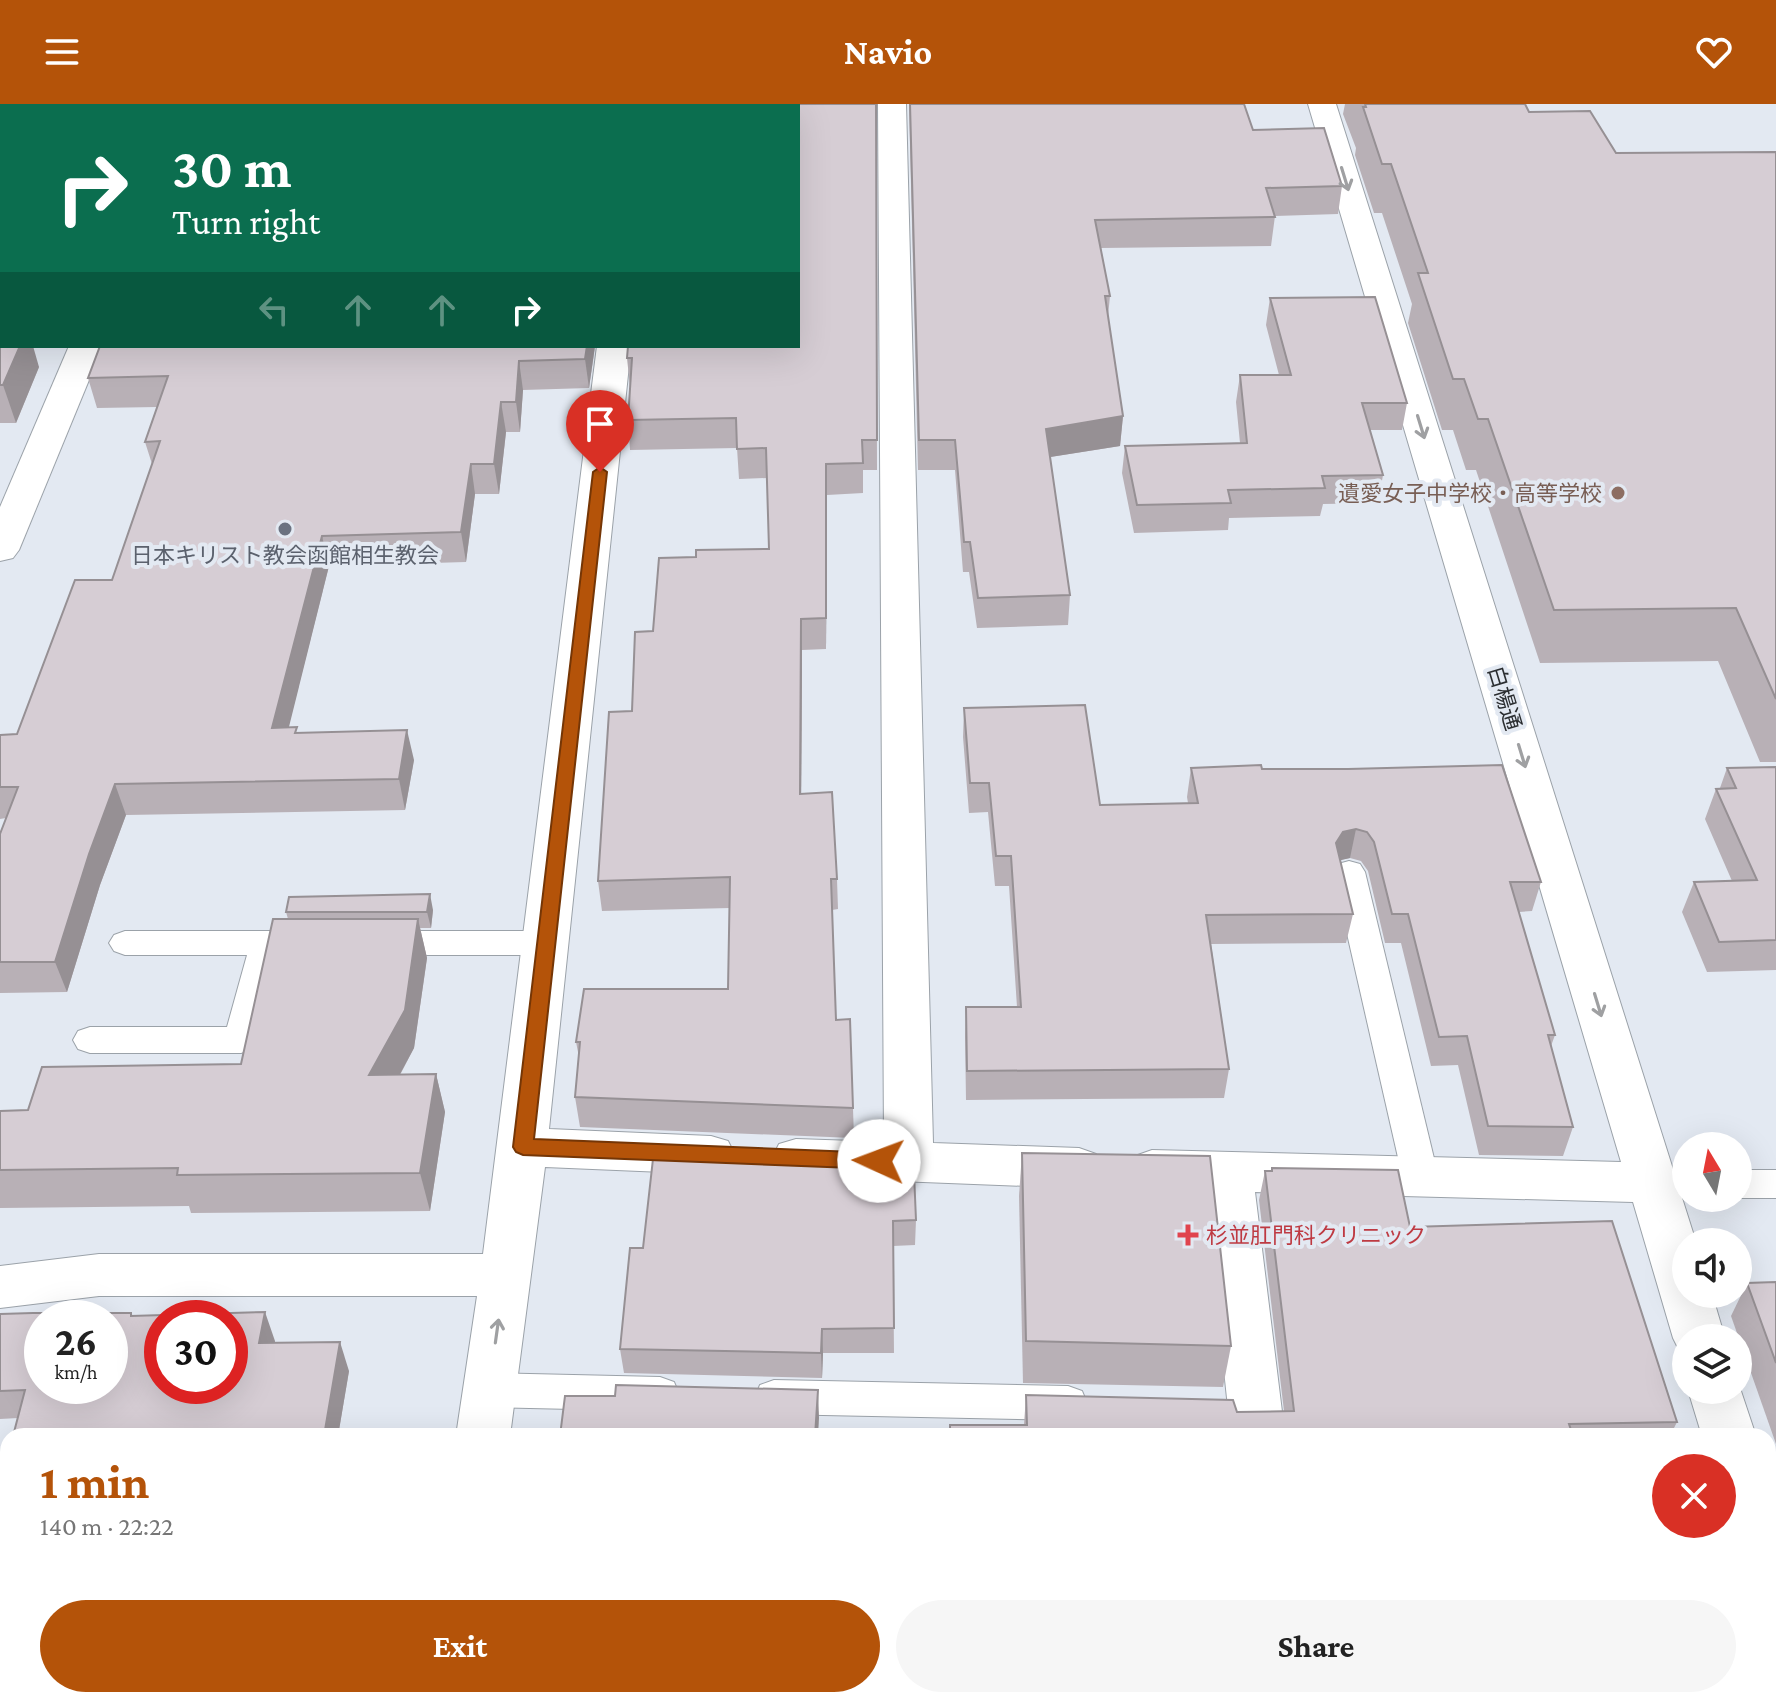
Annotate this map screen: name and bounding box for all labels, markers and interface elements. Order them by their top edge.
icon: menu [40,30,84,74]
icon: heart [1692,30,1736,74]
text: Navio [844,32,932,72]
icon: right [40,136,144,240]
text: 30 m [172,137,292,199]
one-way arrow [1338,165,1353,191]
text: Turn right [172,202,320,242]
icon: left [252,288,296,332]
icon: ahead [336,288,380,332]
icon: ahead [420,288,464,332]
icon: right [504,288,548,332]
pin [566,390,634,472]
icon: arrive [578,402,622,446]
one-way arrow [1415,415,1430,440]
place label: 遺愛女子中学校・高等学校 [1338,481,1602,506]
marker: 遺愛女子中学校・高等学校 [1609,484,1627,502]
marker: 日本キリスト教会函館相生教会 [276,520,294,538]
place label: 日本キリスト教会函館相生教会 [131,543,439,568]
street label: 白楊通 [1483,663,1526,733]
one-way arrow [1516,743,1530,768]
one-way arrow [1592,992,1607,1017]
position arrow [837,1119,921,1203]
north arrow [1672,1132,1752,1212]
map controls [1672,1132,1752,1404]
place label: 杉並肛門科クリニック [1206,1223,1426,1248]
marker: 杉並肛門科クリニック [1177,1224,1199,1246]
button: sound [1672,1228,1752,1308]
speed limit sign: 30 [144,1300,248,1404]
one-way arrow [490,1318,505,1345]
text: 26 [55,1319,97,1364]
button: layers [1672,1324,1752,1404]
text: km/h [54,1361,98,1383]
button: close [1652,1454,1736,1538]
text: 1 min [40,1455,149,1508]
text: 140 m · 22:22 [40,1512,174,1541]
button: Exit [40,1600,880,1692]
button: Share [896,1600,1736,1692]

